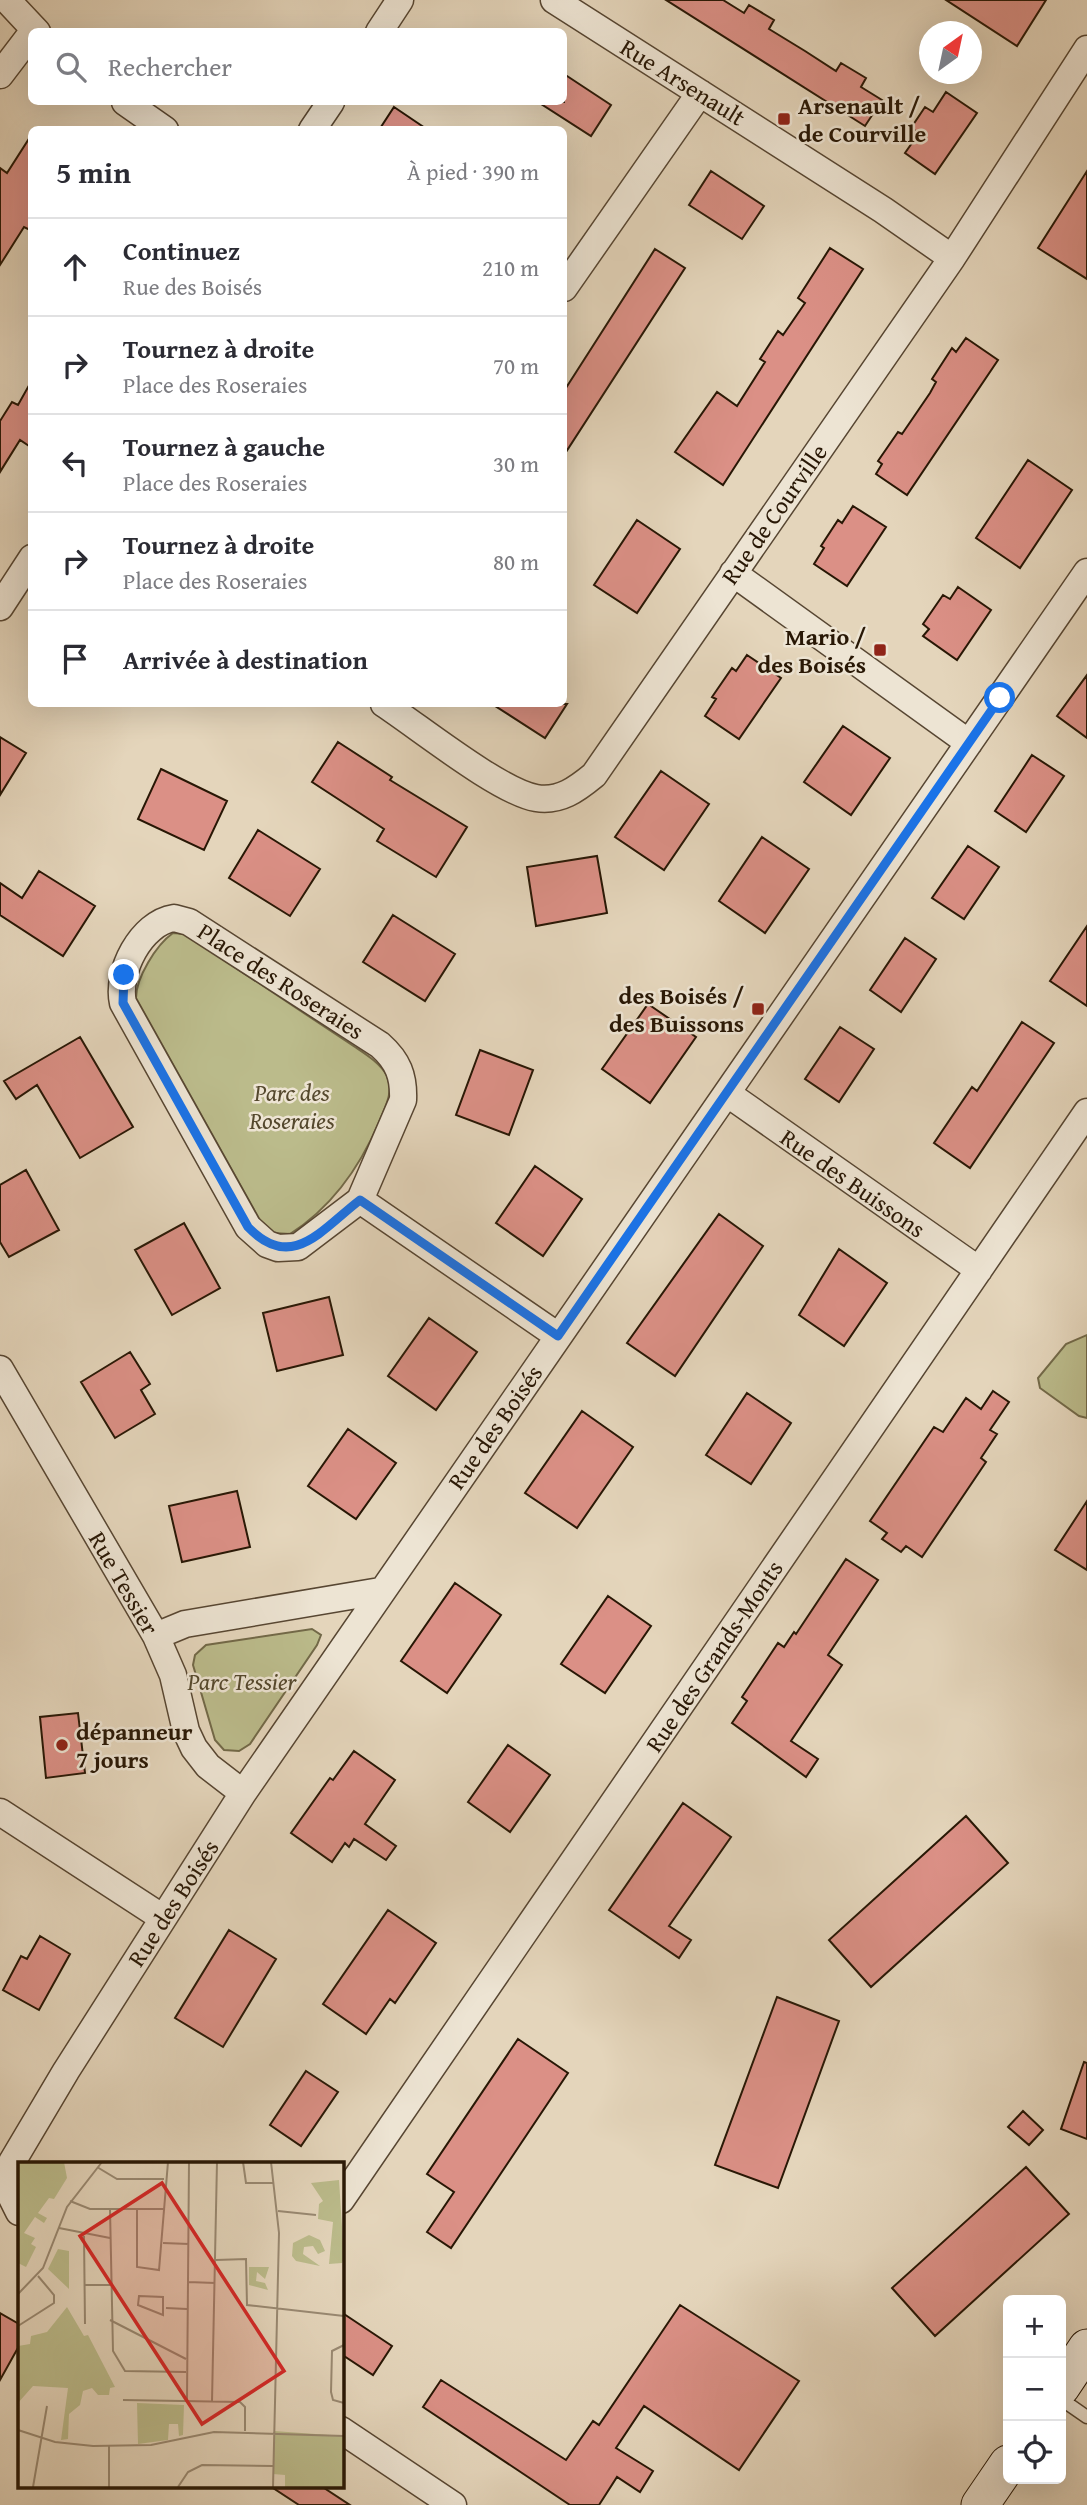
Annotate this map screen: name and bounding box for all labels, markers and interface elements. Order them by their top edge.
north arrow [919,21,982,84]
search box [28,28,567,105]
street label: Rue Arsenault [614,30,753,135]
text: Rechercher [108,47,232,86]
icon: search [52,48,90,86]
place label: Arsenault / de Courville [798,88,927,151]
marker: Arsenault / de Courville [776,111,792,127]
text: 5 min [56,150,131,194]
text: À pied · 390 m [407,155,539,188]
text: Continuez [123,231,240,270]
icon: ahead [56,248,94,286]
text: 210 m [482,251,539,284]
text: Rue des Boisés [123,270,262,303]
text: Tournez à droite [123,329,314,368]
icon: right [56,346,94,384]
text: 70 m [493,349,539,382]
text: Place des Roseraies [123,368,307,401]
text: Tournez à gauche [123,427,325,466]
street label: Rue de Courville [713,437,835,591]
icon: left [56,444,94,482]
text: 30 m [493,447,539,480]
text: Place des Roseraies [123,466,307,499]
text: Tournez à droite [123,525,314,564]
icon: right [56,542,94,580]
text: 80 m [493,545,539,578]
text: Place des Roseraies [123,564,307,597]
place label: Mario / des Boisés [757,619,867,682]
icon: arrive [56,640,94,678]
text: Arrivée à destination [123,640,368,679]
marker: Mario / des Boisés [872,642,888,658]
route start [984,682,1015,713]
street label: Place des Roseraies [191,914,371,1048]
route end [108,959,139,990]
place label: des Boisés / des Buissons [609,978,745,1041]
marker: des Boisés / des Buissons [750,1001,766,1017]
park label: Parc des Roseraies [248,1075,335,1138]
street label: Rue des Buissons [773,1120,933,1246]
street label: Rue des Boisés [439,1358,551,1496]
street label: Rue Tessier [80,1525,168,1641]
street label: Rue des Grands-Monts [637,1553,791,1759]
park label: Parc Tessier [186,1664,298,1699]
place label: dépanneur 7 jours [76,1714,192,1777]
marker: dépanneur 7 jours [54,1737,70,1753]
street label: Rue des Boisés [119,1833,227,1973]
inset map [18,2162,343,2488]
map controls [1003,2295,1066,2484]
button: + [1003,2295,1066,2358]
button: − [1003,2358,1066,2421]
button: locate [1003,2421,1066,2484]

